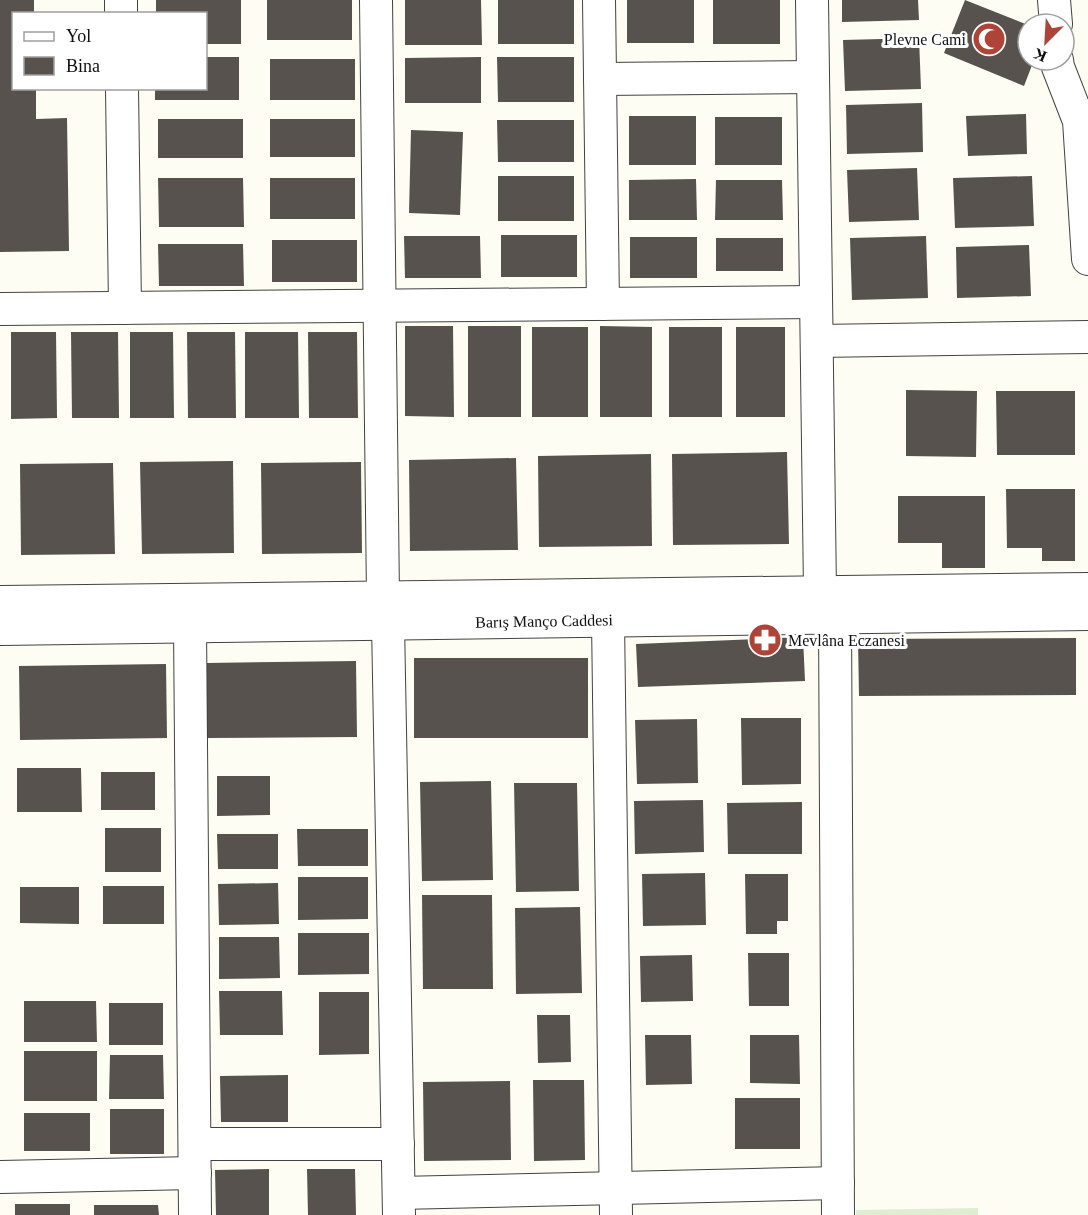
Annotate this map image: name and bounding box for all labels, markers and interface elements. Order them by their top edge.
legend [12,12,207,90]
north arrow [1016,12,1076,72]
mosque icon: Plevne Cami [971,21,1007,57]
text: Yol [66,26,91,46]
place label: Plevne Cami [884,31,967,48]
text: K [1030,45,1049,66]
text: Bina [66,56,100,76]
street label: Barış Manço Caddesi [475,611,614,632]
pharmacy icon: Mevlâna Eczanesi [747,622,783,658]
place label: Mevlâna Eczanesi [788,632,905,649]

